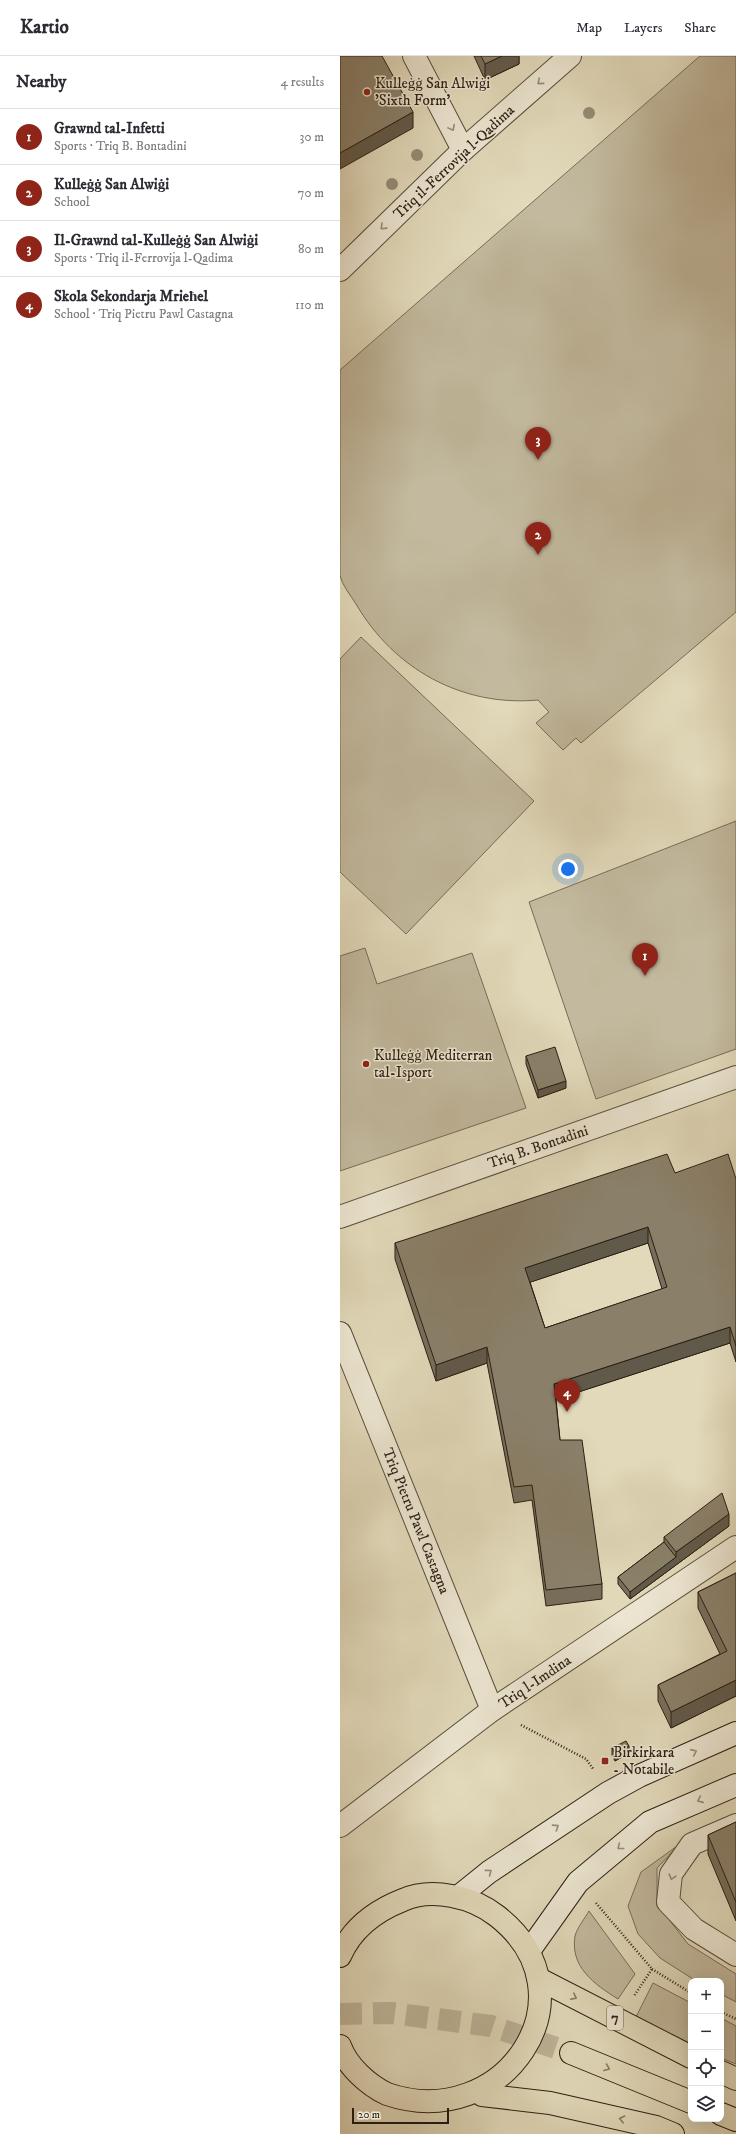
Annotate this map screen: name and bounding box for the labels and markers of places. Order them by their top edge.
place label: Kulleġġ San Alwiġi 'Sixth Form' [375,74,490,110]
marker: Kulleġġ San Alwiġi 'Sixth Form' [362,87,372,97]
pin: 3 [525,427,551,460]
pin: 2 [525,522,551,555]
pin: 1 [632,943,658,976]
place label: Kulleġġ Mediterran tal-Isport [374,1046,493,1082]
marker: Kulleġġ Mediterran tal-Isport [361,1059,371,1069]
pin: 4 [554,1379,580,1412]
place label: Birkirkara - Notabile [613,1743,675,1779]
marker: Birkirkara - Notabile [600,1756,610,1766]

